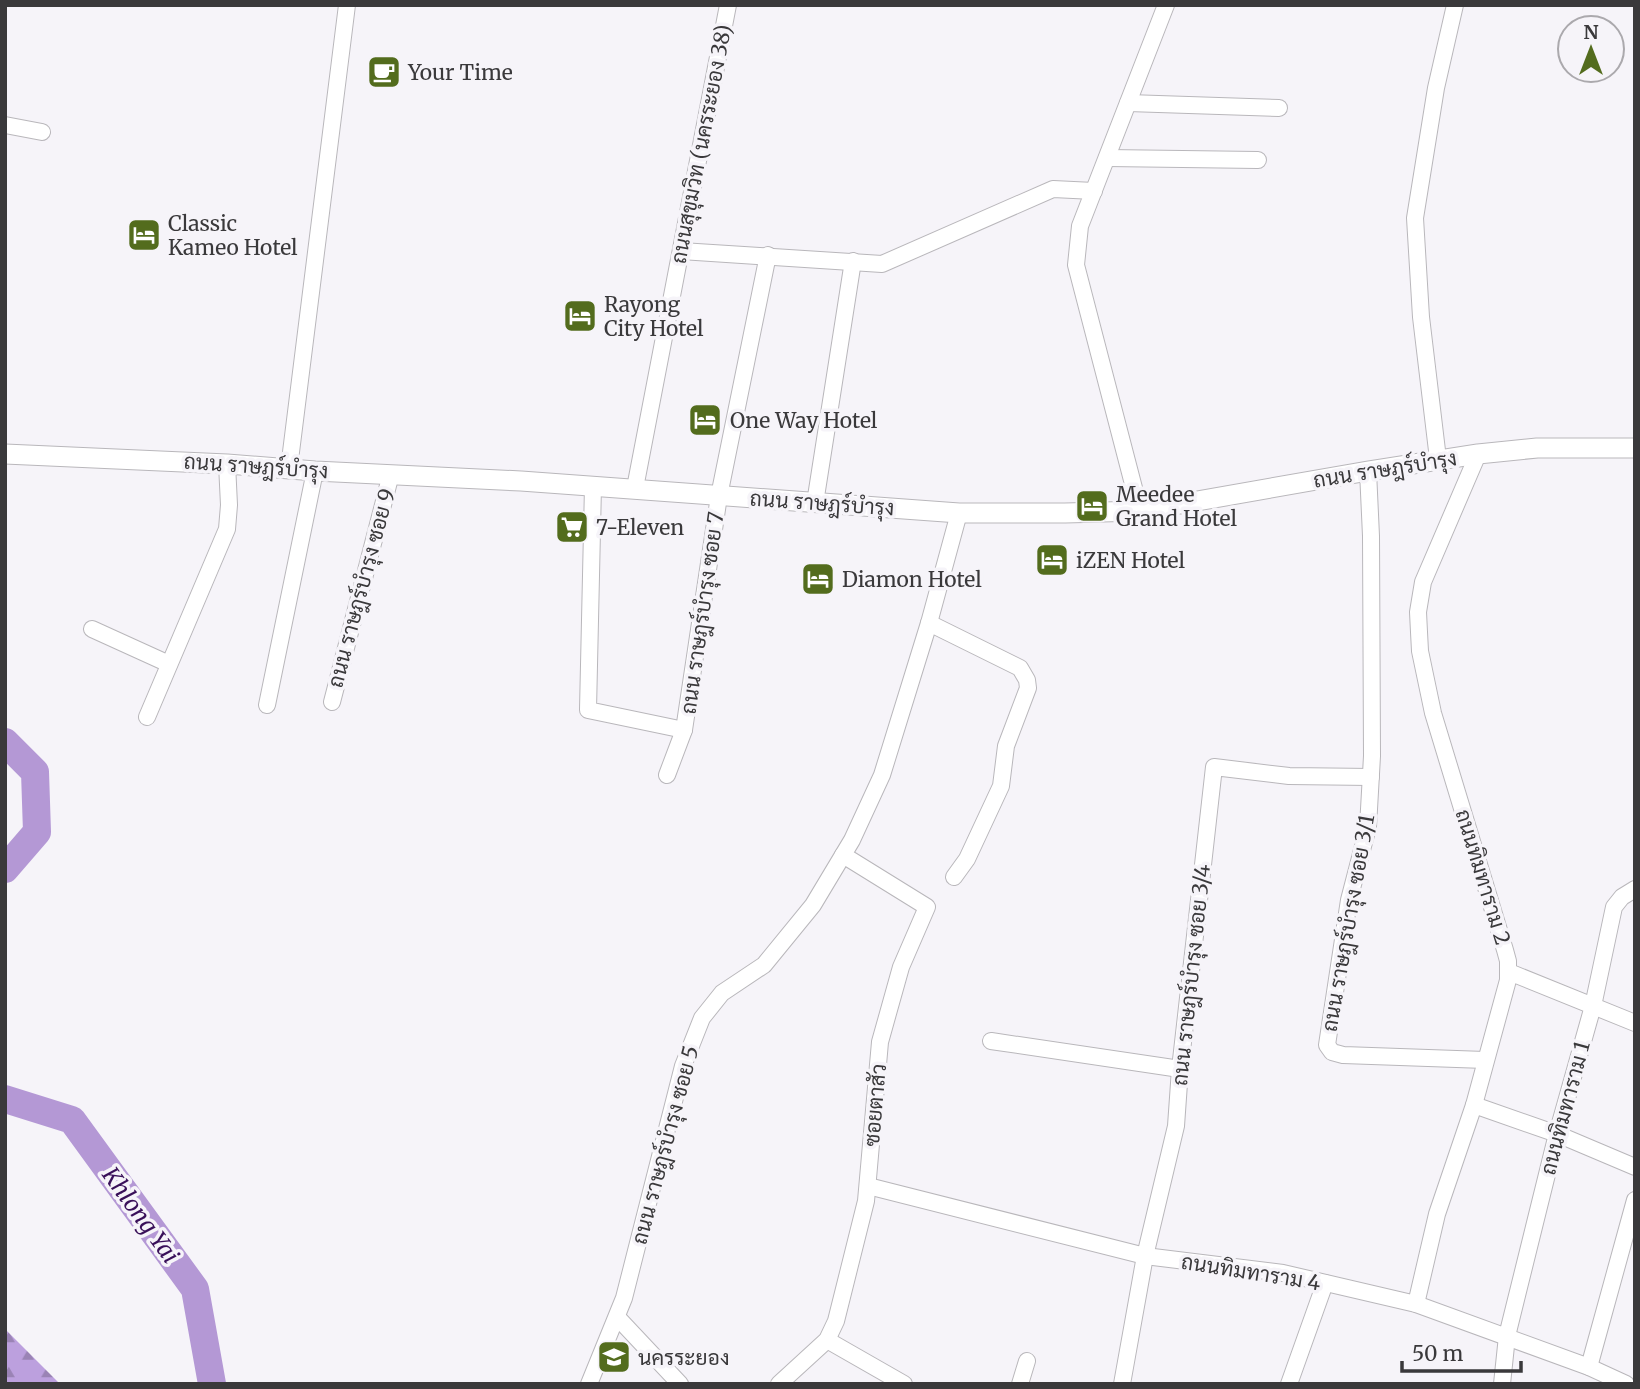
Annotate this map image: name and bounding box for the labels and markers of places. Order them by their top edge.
cafe icon: Your Time [365,53,403,91]
place label: Your Time [407,59,513,86]
place label: Classic Kameo Hotel [168,210,298,261]
hotel icon: Classic Kameo Hotel [125,216,163,254]
place label: Rayong City Hotel [604,291,704,342]
hotel icon: Rayong City Hotel [561,297,599,335]
hotel icon: One Way Hotel [686,401,724,439]
place label: One Way Hotel [730,407,878,434]
place label: Meedee Grand Hotel [1116,481,1237,532]
hotel icon: Meedee Grand Hotel [1073,487,1111,525]
supermarket icon: 7-Eleven [553,508,591,546]
place label: 7-Eleven [596,514,684,541]
hotel icon: iZEN Hotel [1033,541,1071,579]
place label: iZEN Hotel [1076,547,1185,574]
hotel icon: Diamon Hotel [799,560,837,598]
place label: Diamon Hotel [842,566,982,593]
school or university icon: นครระยอง [595,1338,633,1376]
place label: นครระยอง [638,1344,729,1371]

